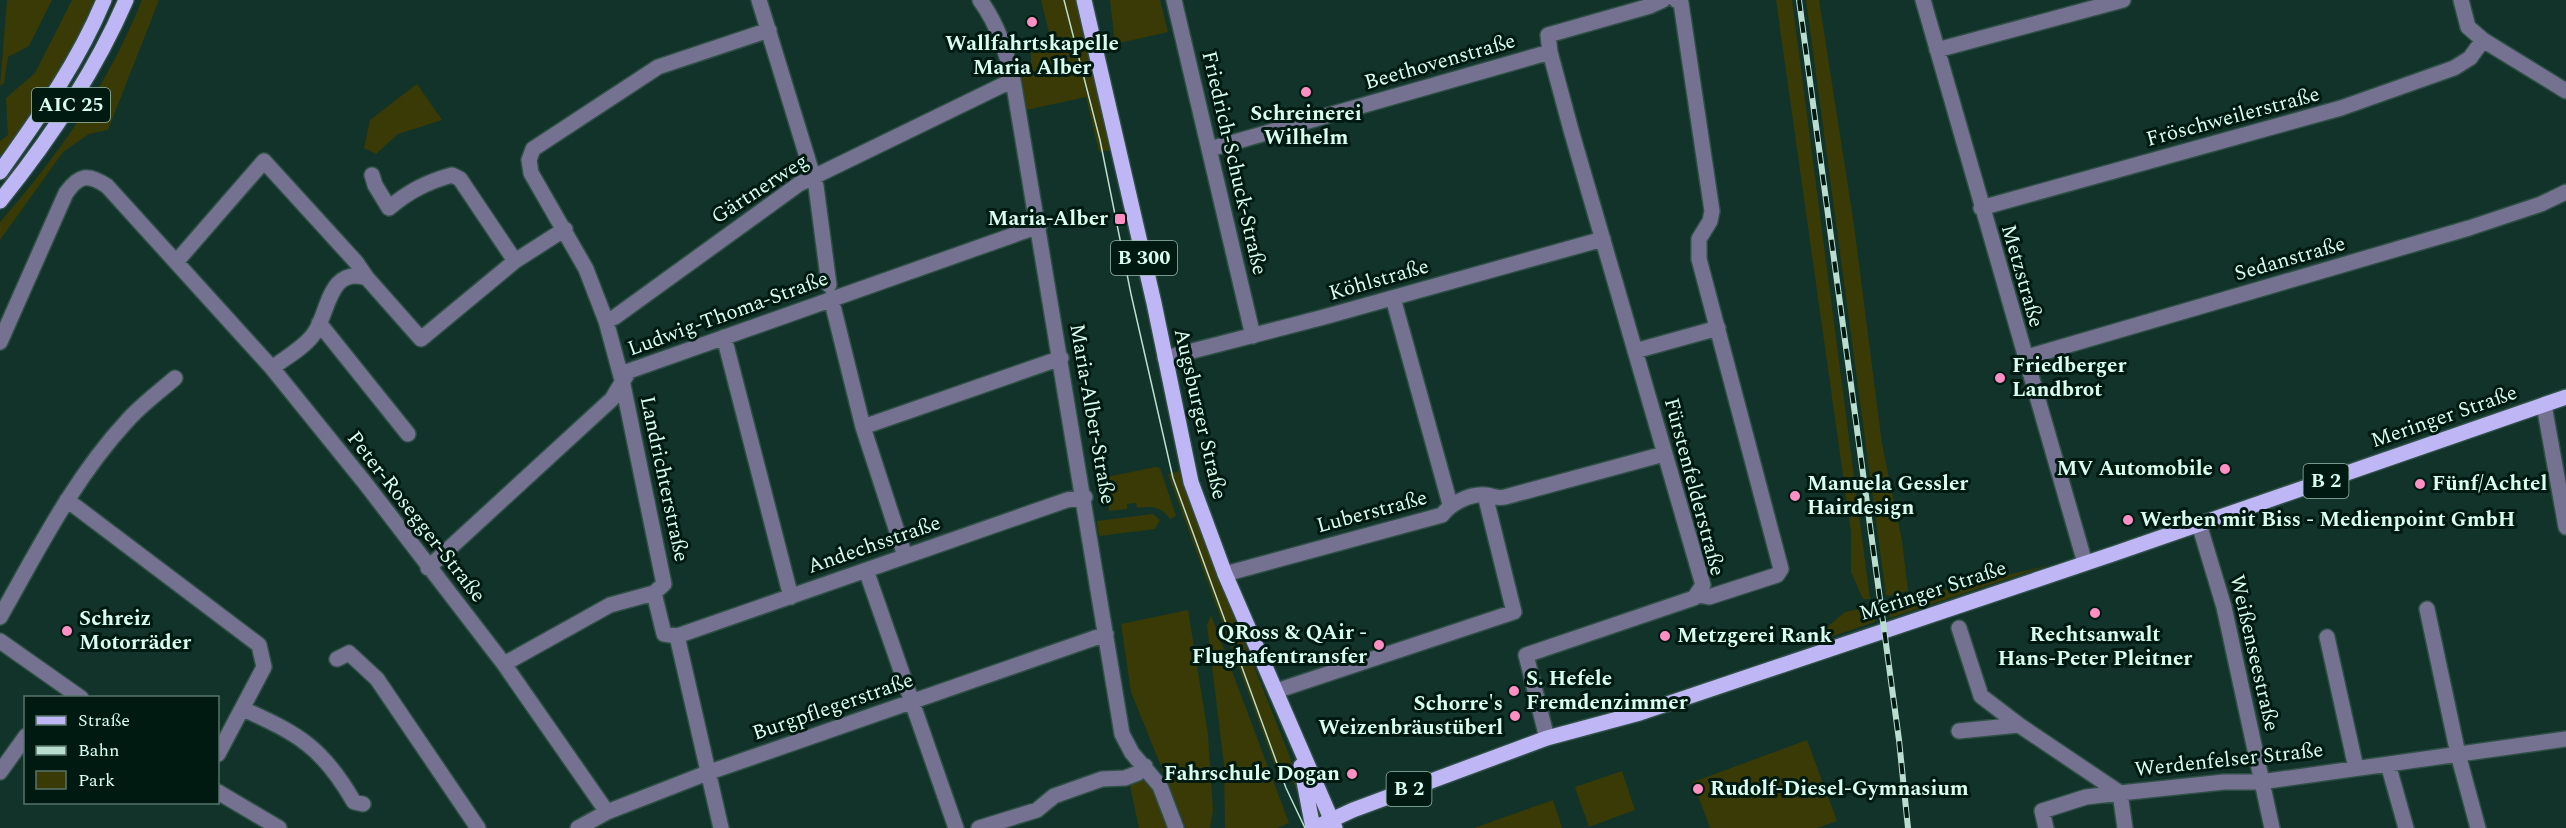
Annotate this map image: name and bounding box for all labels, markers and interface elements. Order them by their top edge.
marker: Wallfahrtskapelle Maria Alber [1025,15,1039,29]
street label: Beethovenstraße [1361,25,1519,99]
place label: Wallfahrtskapelle Maria Alber [945,28,1119,84]
street label: Friedrich-Schuck-Straße [1193,48,1275,278]
street label: Fröschweilerstraße [2143,78,2323,156]
marker: Schreinerei Wilhelm [1299,85,1313,99]
road number: AIC 25 [32,88,110,122]
place label: Schreinerei Wilhelm [1250,98,1362,154]
street label: Gärtnerweg [705,145,815,233]
place label: Maria-Alber [988,203,1108,235]
marker: Maria-Alber [1113,212,1127,226]
street label: Metzstraße [1992,221,2052,331]
street label: Sedanstraße [2231,228,2349,290]
road number: B 300 [1111,241,1177,275]
street label: Köhlstraße [1325,250,1433,310]
street label: Ludwig-Thoma-Straße [623,263,833,365]
street label: Maria-Alber-Straße [1060,321,1124,507]
street label: Augsburger Straße [1165,325,1235,503]
place label: Friedberger Landbrot [2012,350,2126,406]
marker: Friedberger Landbrot [1993,371,2007,385]
street label: Meringer Straße [2366,377,2522,457]
street label: Landrichterstraße [631,393,697,565]
street label: Fürstenfelderstraße [1655,394,1733,580]
street label: Peter-Rosegger-Straße [339,424,493,610]
place label: MV Automobile [2056,453,2213,485]
marker: MV Automobile [2218,462,2232,476]
road number: B 2 [2304,464,2348,498]
place label: Manuela Gessler Hairdesign [1807,468,1968,524]
place label: Fünf/Achtel [2432,468,2548,500]
marker: Fünf/Achtel [2413,477,2427,491]
street label: Luberstraße [1313,482,1431,542]
marker: Manuela Gessler Hairdesign [1788,489,1802,503]
place label: Werben mit Biss - Medienpoint GmbH [2140,504,2515,536]
street label: Andechsstraße [803,507,945,583]
marker: Werben mit Biss - Medienpoint GmbH [2121,513,2135,527]
street label: Meringer Straße [1855,552,2011,630]
street label: Weißenseestraße [2220,572,2288,734]
place label: Schreiz Motorräder [79,603,191,659]
marker: Rechtsanwalt Hans-Peter Pleitner [2088,606,2102,620]
place label: QRoss & QAir - Flughafentransfer [1192,617,1367,673]
place label: Rechtsanwalt Hans-Peter Pleitner [1998,619,2192,675]
place label: Metzgerei Rank [1677,620,1832,652]
marker: Schreiz Motorräder [60,624,74,638]
marker: Metzgerei Rank [1658,629,1672,643]
marker: QRoss & QAir - Flughafentransfer [1372,638,1386,652]
place label: S. Hefele Fremdenzimmer [1526,663,1688,719]
street label: Burgpflegerstraße [748,664,918,750]
marker: S. Hefele Fremdenzimmer [1507,684,1521,698]
place label: Schorre's Weizenbräustüberl [1318,688,1503,744]
legend [24,696,219,804]
text: Straße [78,707,130,734]
marker: Schorre's Weizenbräustüberl [1508,709,1522,723]
street label: Werdenfelser Straße [2133,734,2325,786]
text: Bahn [78,737,120,764]
place label: Fahrschule Dogan [1164,758,1340,790]
text: Park [78,767,115,794]
marker: Fahrschule Dogan [1345,767,1359,781]
road number: B 2 [1386,772,1432,806]
place label: Rudolf-Diesel-Gymnasium [1710,773,1969,805]
marker: Rudolf-Diesel-Gymnasium [1691,782,1705,796]

